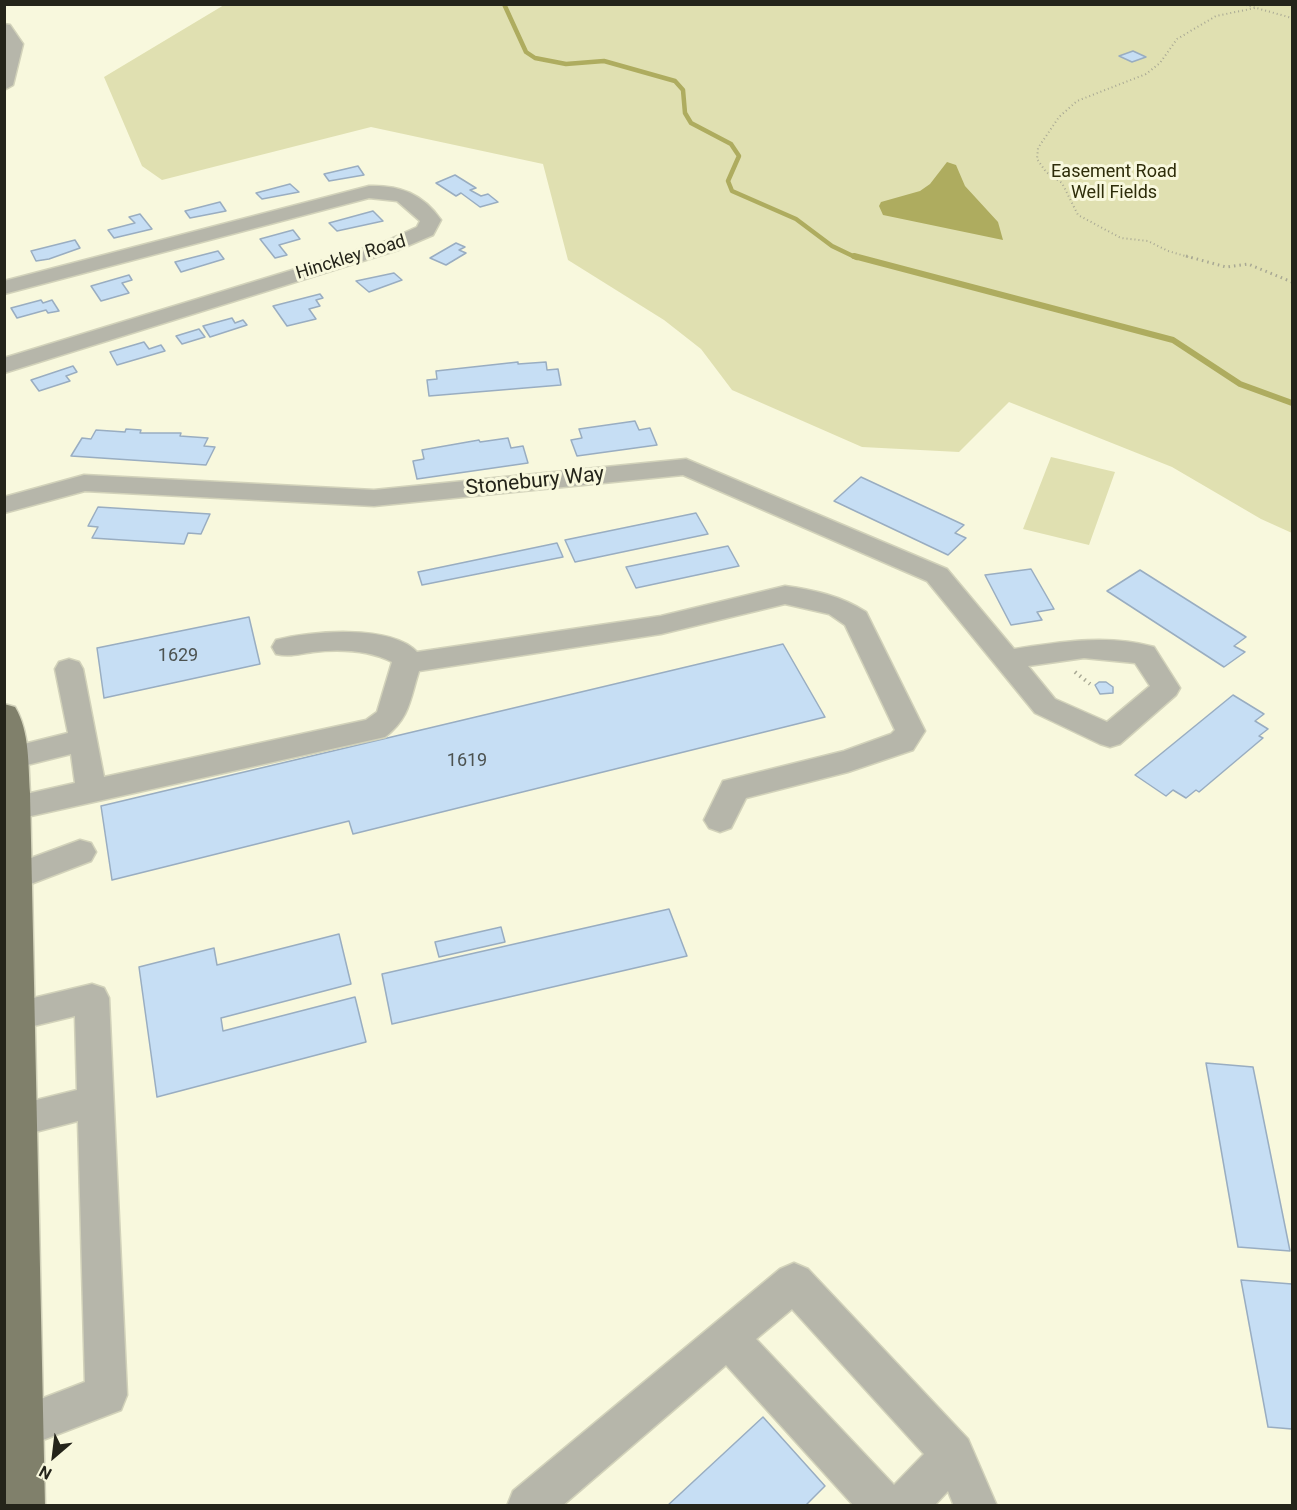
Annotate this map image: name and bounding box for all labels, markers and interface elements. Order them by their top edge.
park label: Easement Road Well Fields [1051,161,1177,204]
street label: Hinckley Road [293,231,409,285]
street label: Stonebury Way [464,462,606,502]
house number: 1629 [158,645,198,667]
house number: 1619 [447,750,487,772]
north arrow [24,1426,84,1486]
text: N [36,1461,55,1483]

